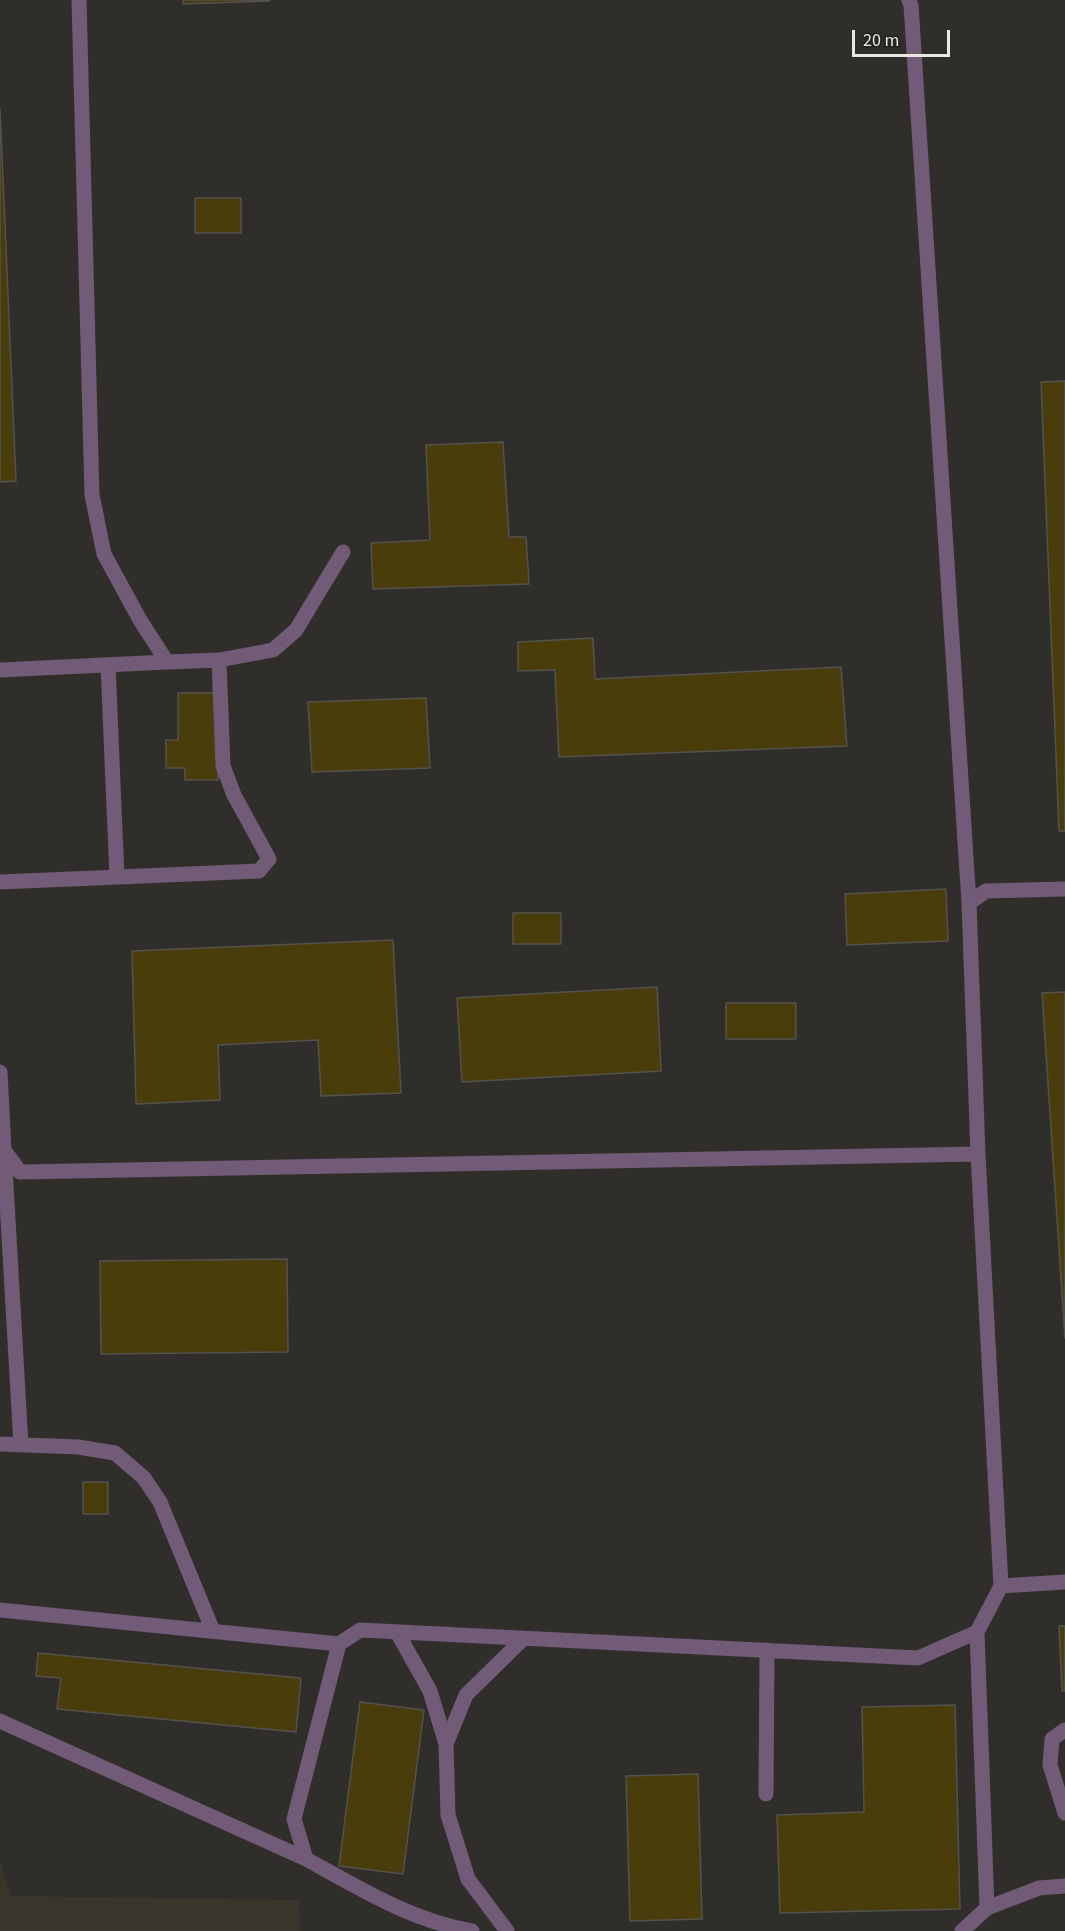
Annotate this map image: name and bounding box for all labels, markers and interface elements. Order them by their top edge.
scale bar [855,18,952,56]
text: 20 m [863,28,899,53]

